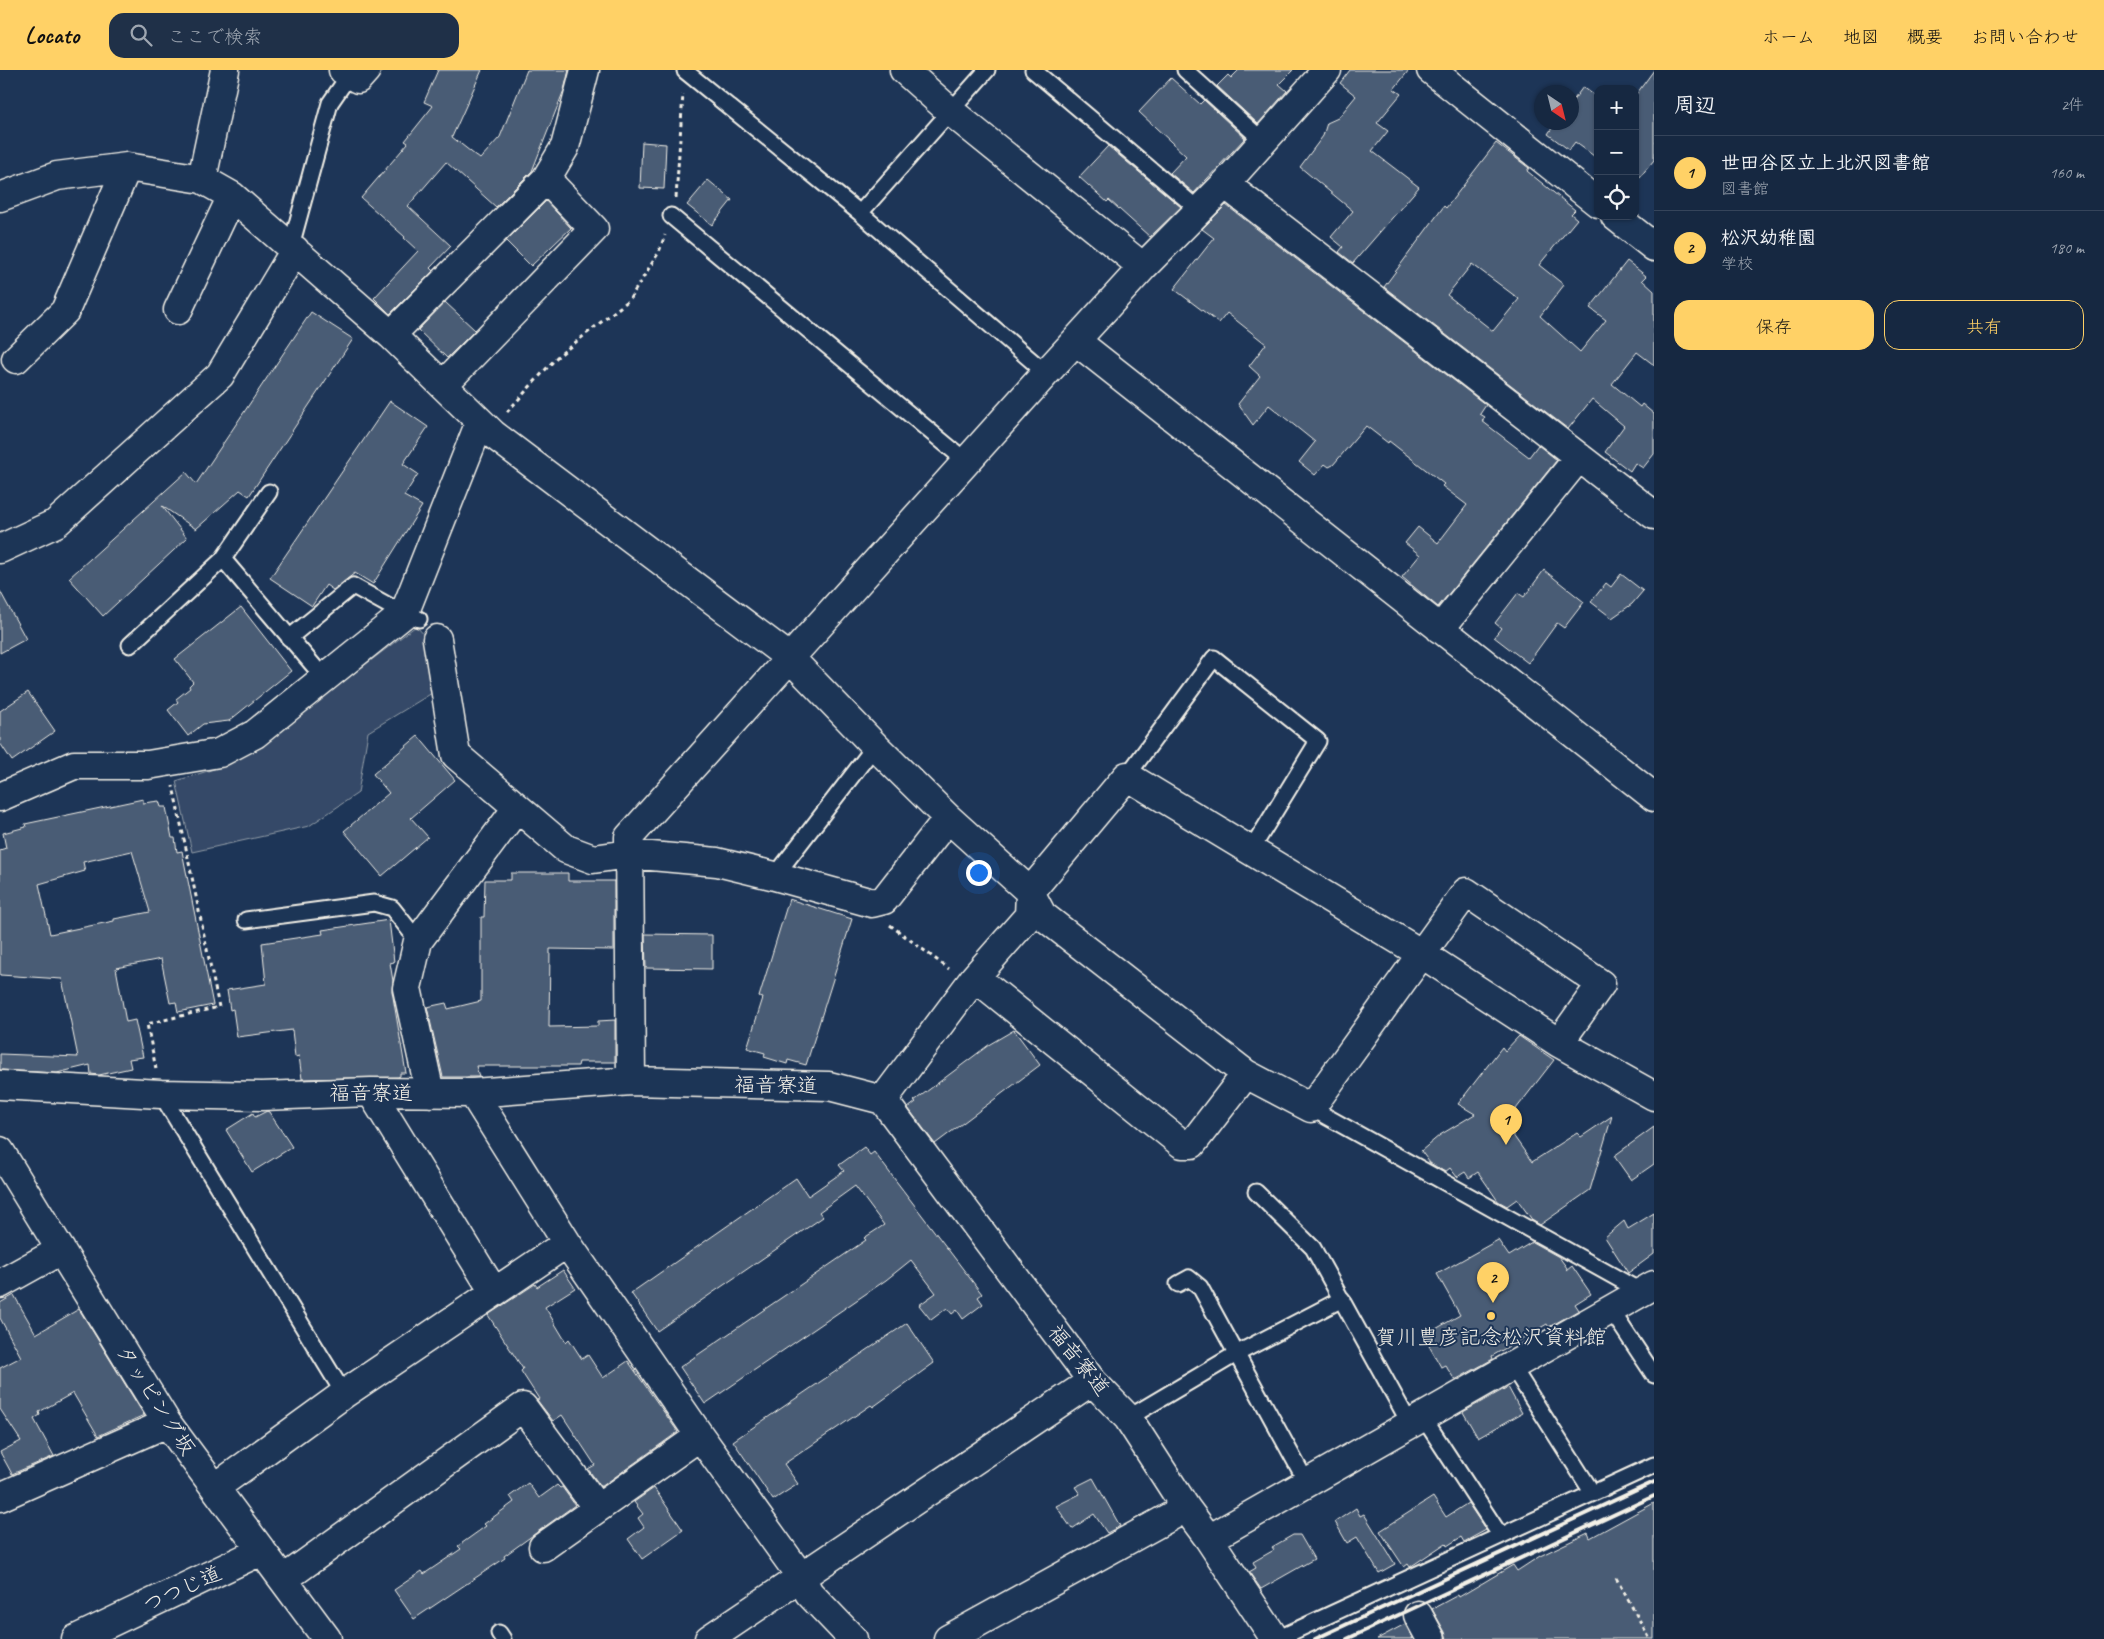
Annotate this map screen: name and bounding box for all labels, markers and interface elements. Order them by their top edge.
search box [109,13,459,58]
text: Locato [25,20,79,50]
icon: search [127,21,155,49]
text: ここで検索 [167,25,262,49]
text: ホーム [1762,26,1815,48]
text: 地図 [1843,26,1879,48]
text: 概要 [1907,26,1943,48]
text: お問い合わせ [1971,26,2079,48]
north arrow [1534,85,1579,130]
map controls [1594,85,1639,220]
button: + [1594,85,1639,130]
text: 周辺 [1674,92,1716,118]
text: 2件 [2061,95,2084,115]
button: − [1594,130,1639,175]
text: 世田谷区立上北沢図書館 [1721,151,1930,175]
text: 1 [1686,163,1694,183]
text: 160 m [2050,163,2084,183]
button: locate [1594,175,1639,220]
text: 図書館 [1721,179,1769,199]
text: 松沢幼稚園 [1721,226,1816,250]
text: 2 [1686,238,1694,258]
text: 180 m [2050,238,2084,258]
text: 学校 [1721,254,1753,274]
button: 保存 [1674,300,1874,350]
button: 共有 [1884,300,2084,350]
your location [966,860,992,886]
street label: 福音寮道 [734,1071,818,1099]
street label: 福音寮道 [329,1080,413,1106]
pin: 1 [1490,1104,1522,1145]
pin: 2 [1477,1262,1509,1303]
marker: 賀川豊彦記念松沢資料館 [1485,1310,1497,1322]
street label: 福音寮道 [1042,1319,1116,1401]
place label: 賀川豊彦記念松沢資料館 [1376,1324,1607,1350]
street label: タッピング坂 [111,1340,201,1460]
street label: つつじ道 [138,1559,226,1619]

